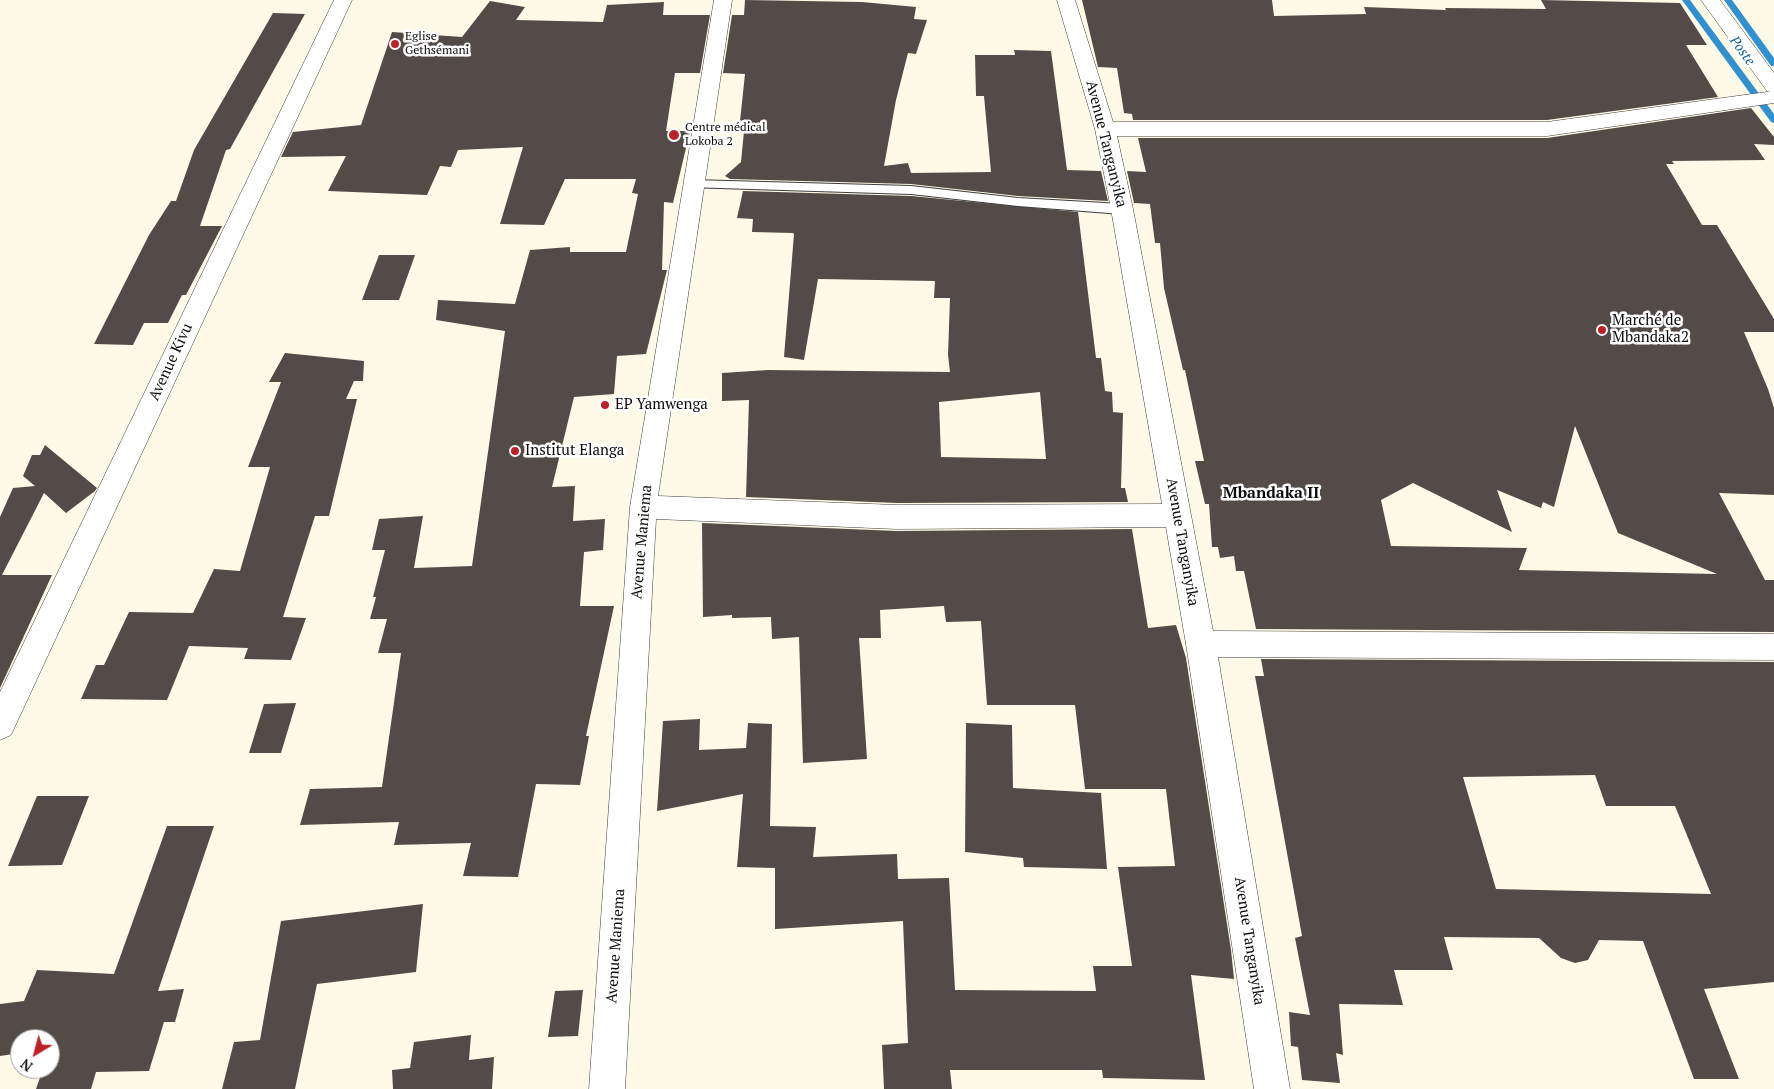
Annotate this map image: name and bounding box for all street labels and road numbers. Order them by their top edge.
street label: Avenue Tanganyika [1082,79,1130,209]
street label: Avenue Kivu [145,321,197,403]
street label: Avenue Tanganyika [1162,476,1202,608]
street label: Avenue Maniema [628,484,656,600]
street label: Avenue Tanganyika [1230,875,1268,1007]
street label: Avenue Maniema [603,888,629,1004]

